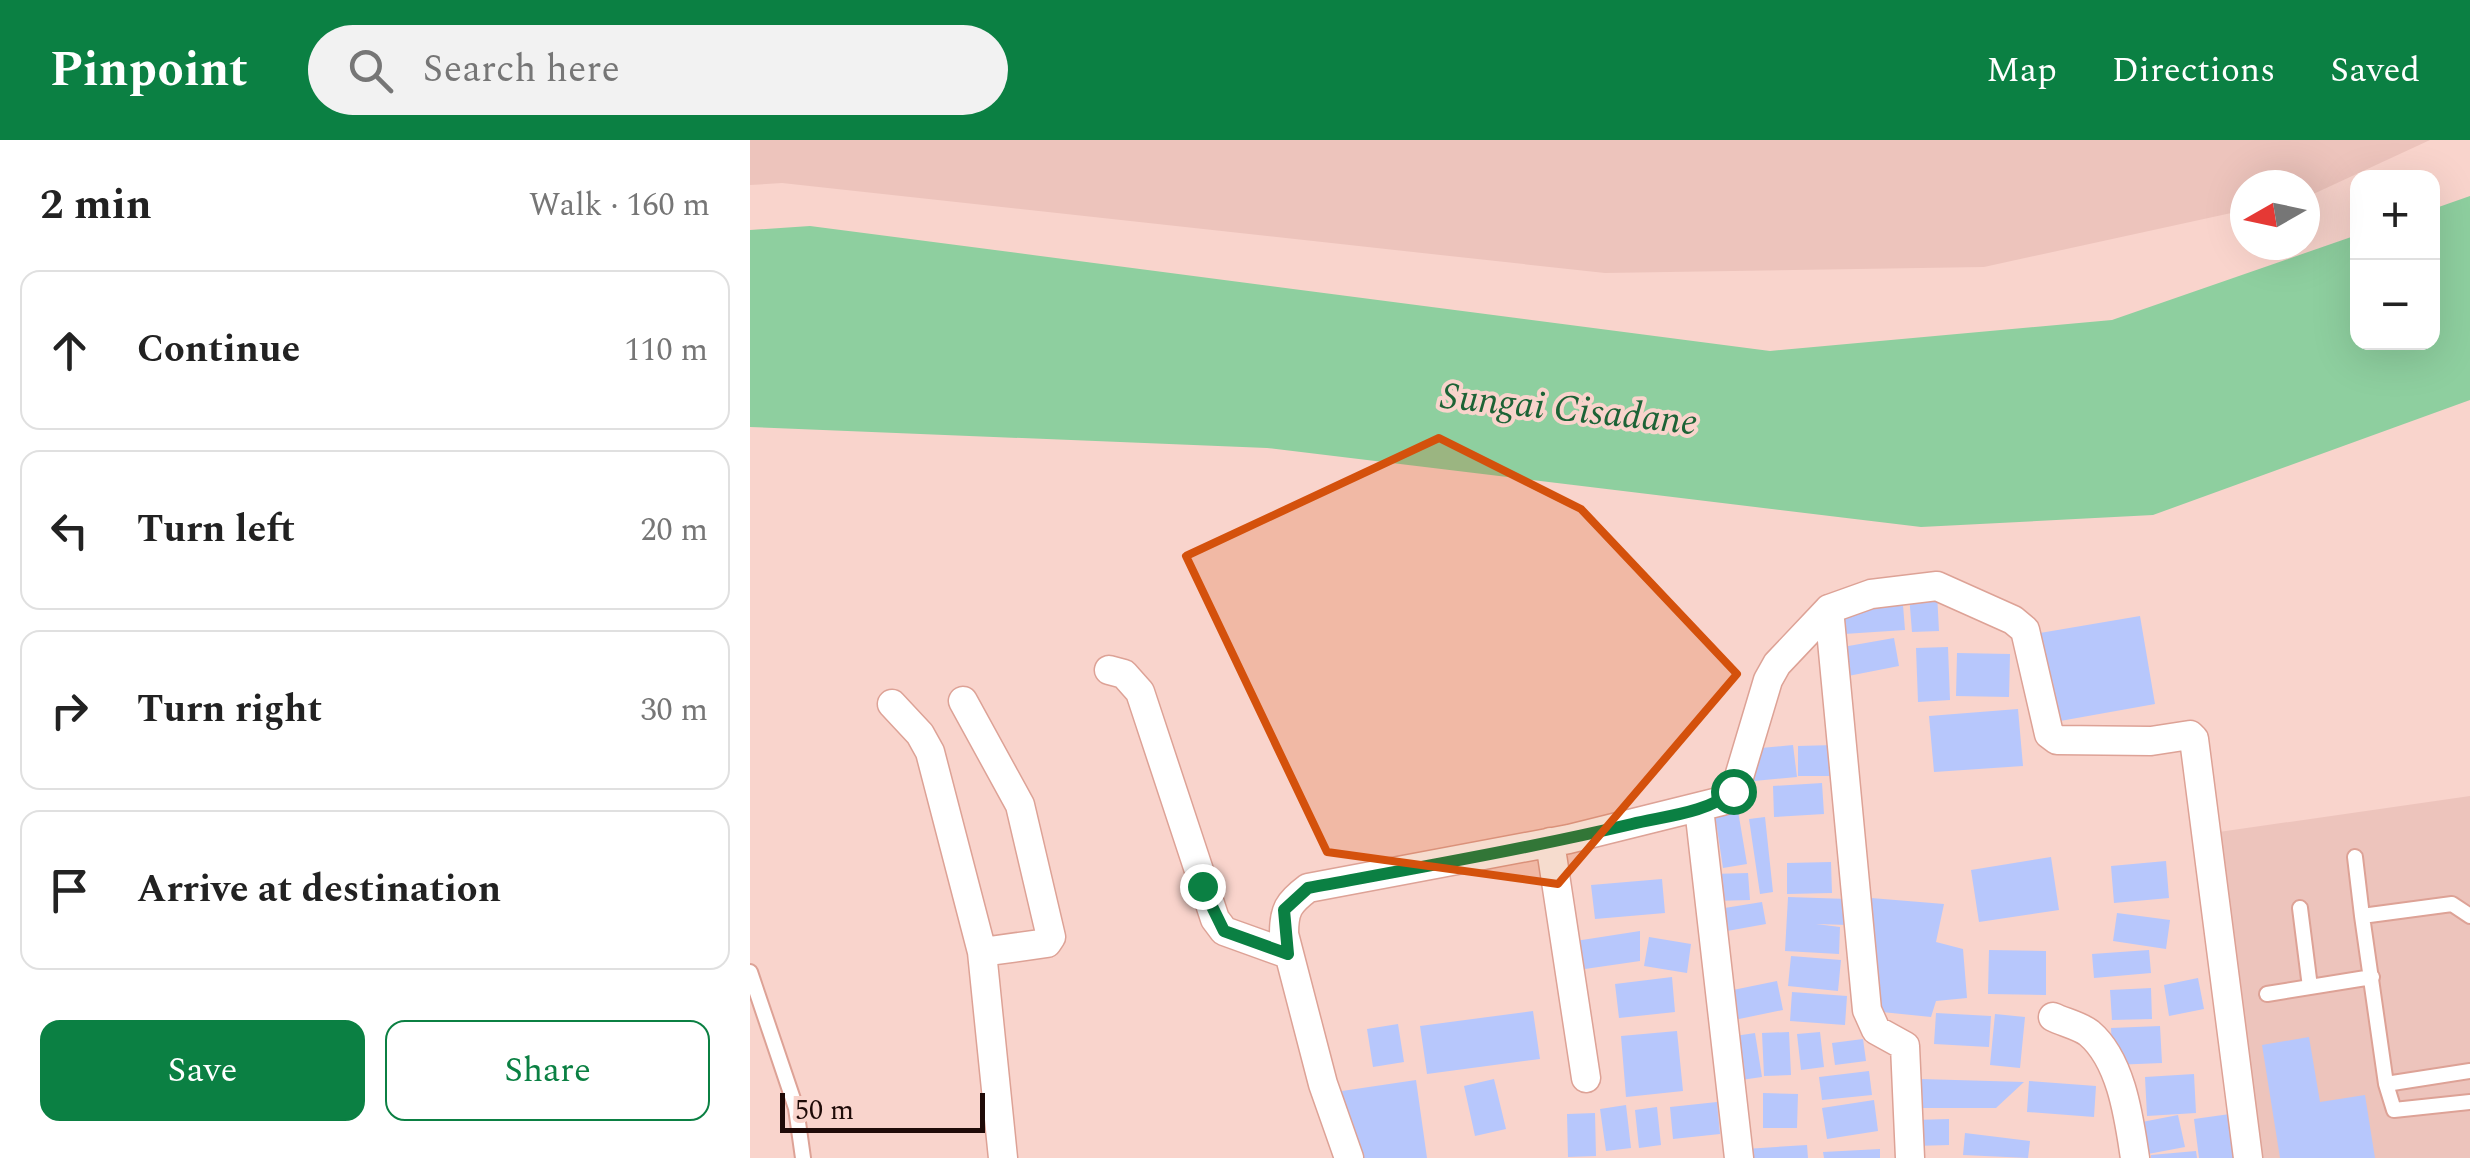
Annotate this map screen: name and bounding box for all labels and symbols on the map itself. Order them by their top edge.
north arrow [2230,170,2320,260]
water label: Sungai Cisadane [1438,368,1700,452]
route start [1711,769,1757,815]
route end [1180,864,1226,910]
scale bar [780,1088,985,1132]

